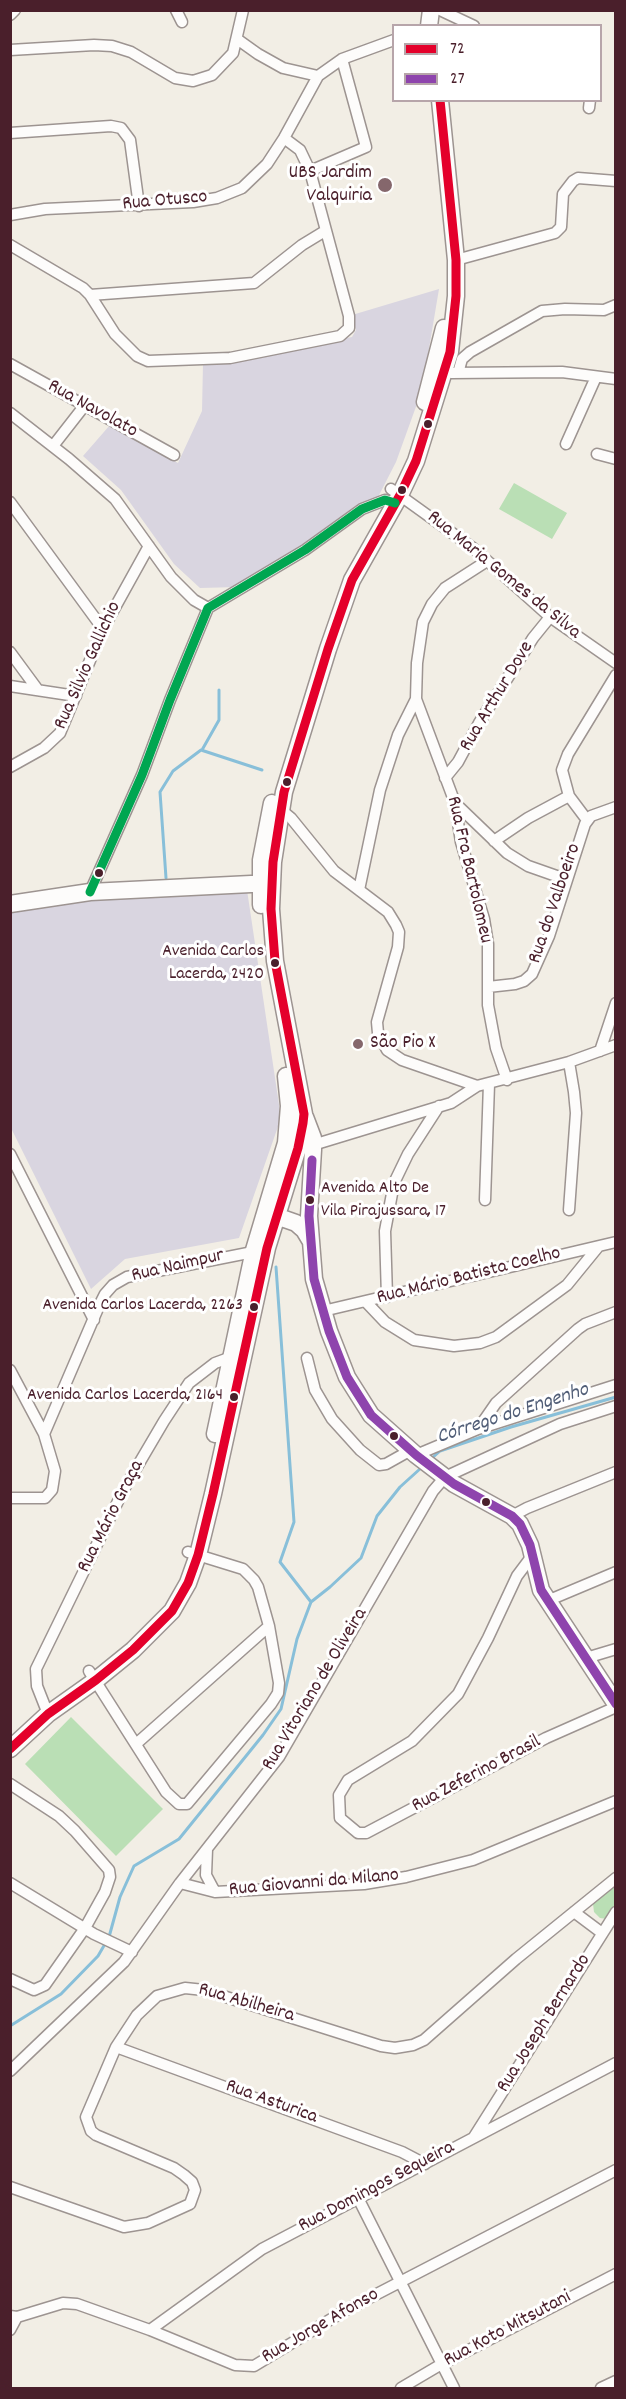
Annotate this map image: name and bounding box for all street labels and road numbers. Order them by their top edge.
street label: Rua Otusco [122,186,208,218]
street label: Rua Navolato [43,375,141,445]
street label: Rua Maria Gomes da Silva [421,506,585,646]
street label: Rua Silvio Gallichio [50,598,128,734]
street label: Rua Arthur Dove [456,638,540,756]
street label: Rua Fra Bartolomeu [439,794,497,946]
street label: Rua do Valboeiro [524,841,588,967]
street label: Rua Mário Batista Coelho [375,1243,563,1311]
street label: Rua Naimpur [129,1245,227,1289]
street label: Rua Mário Graça [73,1457,151,1577]
street label: Rua Vitoriano de Oliveira [258,1604,374,1776]
street label: Rua Zeferino Brasil [408,1731,546,1819]
street label: Rua Giovanni da Milano [228,1865,400,1903]
street label: Rua Joseph Bernardo [493,1950,597,2098]
street label: Rua Abilheira [195,1979,297,2029]
street label: Rua Asturica [222,2075,320,2131]
street label: Rua Domingos Sequeira [295,2137,459,2239]
street label: Rua Jorge Afonso [258,2284,384,2370]
street label: Rua Koto Mitsutani [440,2286,576,2374]

